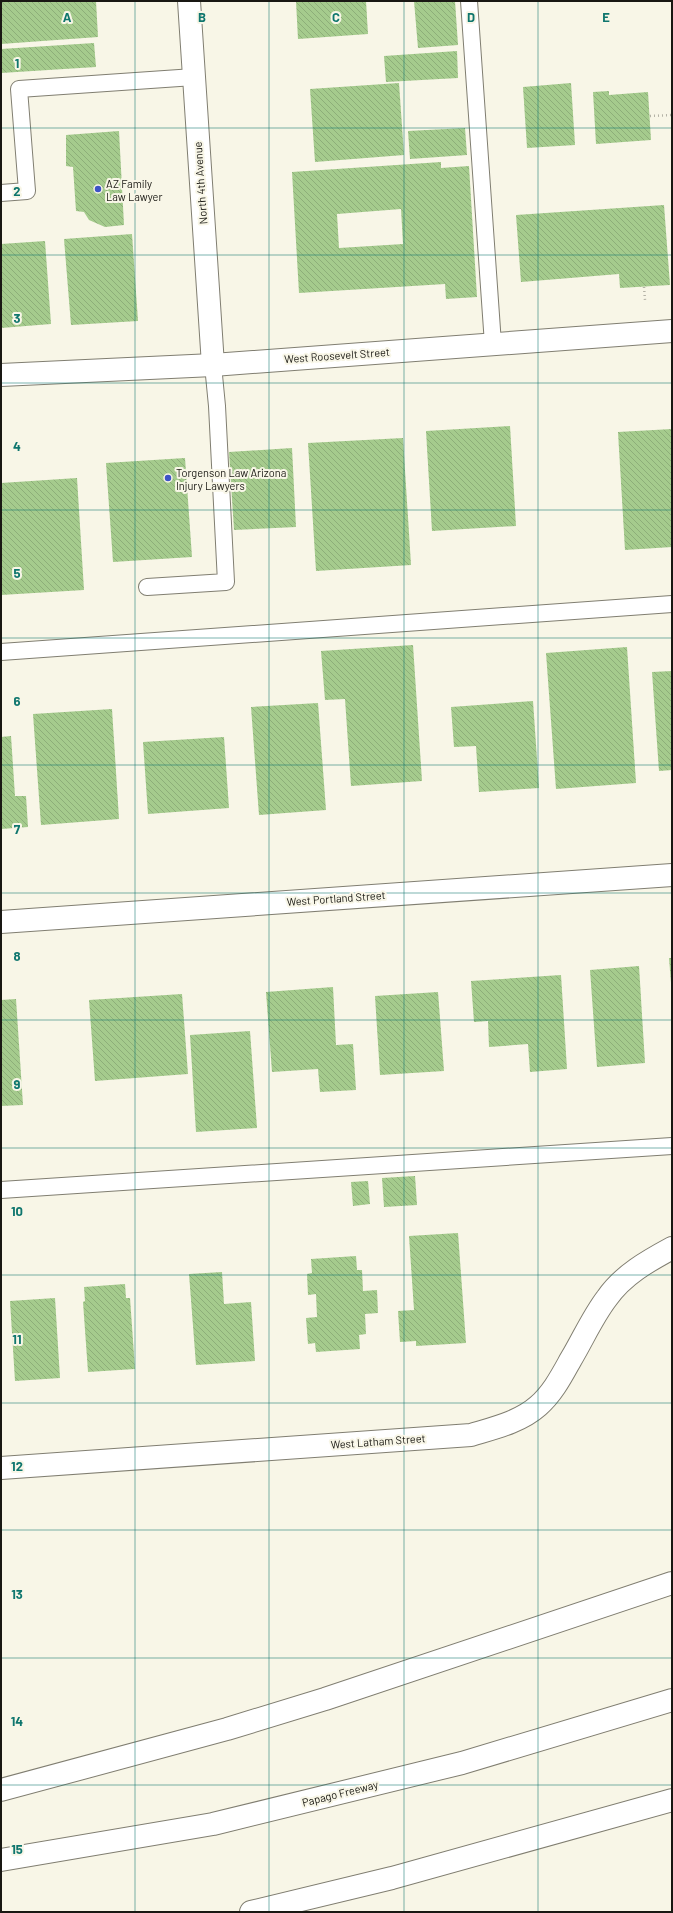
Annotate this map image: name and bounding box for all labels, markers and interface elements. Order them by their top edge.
text: A [63,9,72,25]
text: B [198,9,206,25]
text: C [332,9,340,25]
text: D [467,9,475,25]
text: E [602,9,610,25]
text: 1 [15,55,19,71]
street label: North 4th Avenue [191,141,209,225]
place label: AZ Family Law Lawyer [106,177,162,203]
text: 2 [13,183,21,199]
marker: AZ Family Law Lawyer [93,184,103,194]
text: 3 [13,310,21,326]
street label: West Roosevelt Street [284,345,390,365]
text: 4 [13,438,21,454]
place label: Torgenson Law Arizona Injury Lawyers [176,466,286,492]
marker: Torgenson Law Arizona Injury Lawyers [163,473,173,483]
text: 5 [13,565,21,581]
text: 6 [14,693,21,709]
text: 7 [14,821,21,837]
street label: West Portland Street [286,888,386,908]
text: 8 [13,948,21,964]
text: 9 [14,1076,21,1092]
text: 10 [11,1203,23,1219]
text: 11 [12,1331,22,1347]
street label: West Latham Street [330,1431,426,1451]
text: 12 [11,1458,23,1474]
text: 13 [11,1586,23,1602]
text: 14 [11,1713,23,1729]
street label: Papago Freeway [301,1777,379,1809]
text: 15 [11,1841,23,1857]

